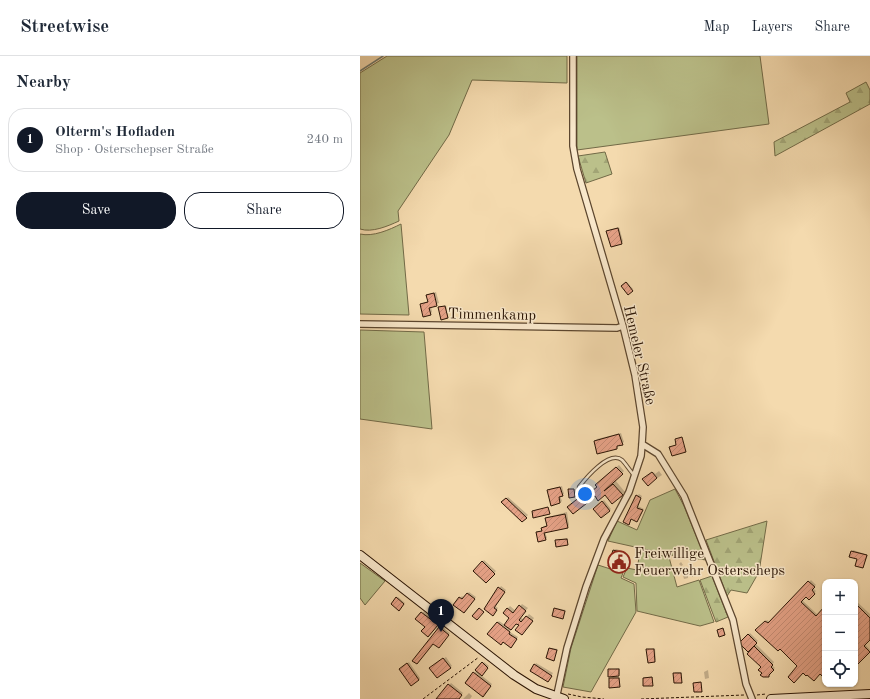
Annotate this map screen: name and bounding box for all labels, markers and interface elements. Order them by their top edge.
text: Streetwise [20,18,109,37]
text: Map [704,20,730,34]
text: Layers [752,20,793,34]
text: Share [815,20,850,34]
text: Nearby [16,74,71,91]
text: Olterm's Hofladen [55,125,175,140]
text: 1 [26,133,34,146]
text: 240 m [306,133,343,146]
text: Shop · Osterschepser Straße [55,143,214,156]
button: Save [16,192,176,229]
button: Share [184,192,344,229]
street label: Hemeler Straße [620,304,657,407]
street label: Timmenkamp [448,307,537,324]
your location [575,484,595,504]
place label: Freiwillige Feuerwehr Osterscheps [634,547,785,579]
public building icon: Freiwillige Feuerwehr Osterscheps [606,549,632,575]
map controls [822,579,858,687]
button: + [822,579,858,615]
pin: 1 [428,599,454,632]
button: − [822,615,858,651]
button: locate [822,651,858,687]

